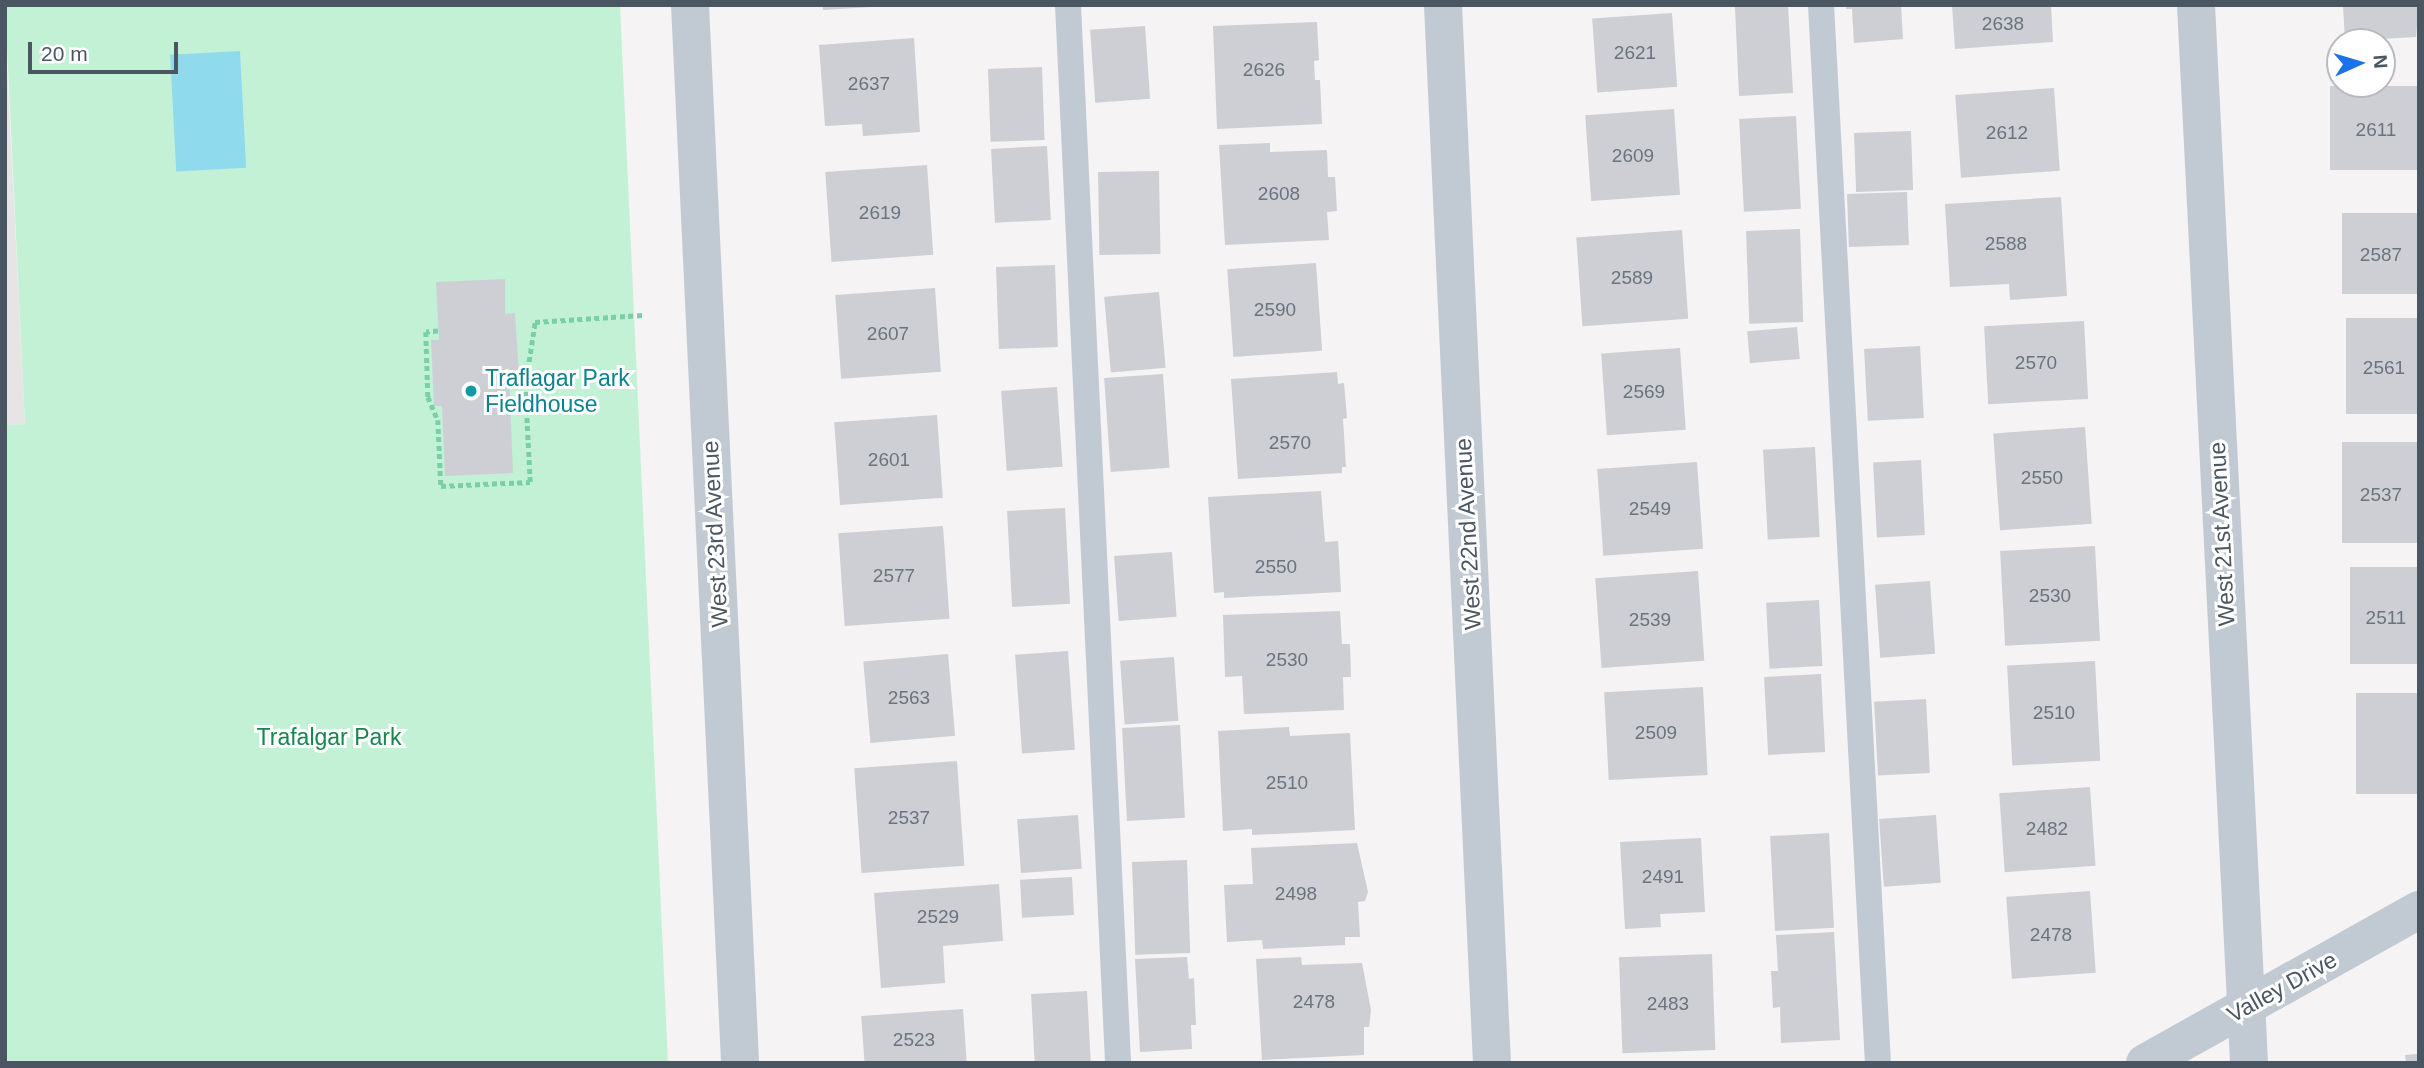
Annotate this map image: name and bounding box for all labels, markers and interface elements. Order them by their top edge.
house number: 2638 [1982,13,2024,35]
scale bar [32,28,182,72]
north arrow [2326,28,2396,98]
text: 20 m [41,42,88,65]
house number: 2621 [1614,42,1656,64]
text: N [2369,54,2391,69]
house number: 2626 [1243,59,1285,81]
house number: 2637 [848,73,890,95]
house number: 2611 [2356,119,2396,141]
house number: 2612 [1986,122,2028,144]
house number: 2609 [1612,145,1654,167]
house number: 2608 [1258,183,1300,205]
house number: 2619 [859,202,901,224]
house number: 2588 [1985,233,2027,255]
house number: 2587 [2360,244,2402,266]
house number: 2589 [1611,267,1653,289]
house number: 2590 [1254,299,1296,321]
house number: 2607 [867,323,909,345]
house number: 2570 [2015,352,2057,374]
house number: 2561 [2363,357,2405,379]
place label: Traflagar Park Fieldhouse [485,364,630,418]
house number: 2569 [1623,381,1665,403]
marker: Traflagar Park Fieldhouse [463,383,479,399]
house number: 2570 [1269,432,1311,454]
street label: West 22nd Avenue [1449,437,1487,631]
street label: West 23rd Avenue [696,439,734,629]
street label: West 21st Avenue [2203,440,2241,628]
house number: 2601 [868,449,910,471]
house number: 2550 [2021,467,2063,489]
house number: 2537 [2360,484,2402,506]
house number: 2549 [1629,498,1671,520]
house number: 2550 [1255,556,1297,578]
house number: 2577 [873,565,915,587]
house number: 2530 [2029,585,2071,607]
house number: 2511 [2366,607,2406,629]
house number: 2539 [1629,609,1671,631]
house number: 2530 [1266,649,1308,671]
house number: 2563 [888,687,930,709]
house number: 2510 [2033,702,2075,724]
house number: 2509 [1635,722,1677,744]
park label: Trafalgar Park [257,723,401,751]
house number: 2510 [1266,772,1308,794]
house number: 2537 [888,807,930,829]
house number: 2482 [2026,818,2068,840]
house number: 2491 [1642,866,1684,888]
house number: 2498 [1275,883,1317,905]
house number: 2529 [917,906,959,928]
house number: 2478 [2030,924,2072,946]
street label: Valley Drive [2222,946,2342,1028]
house number: 2478 [1293,991,1335,1013]
house number: 2483 [1647,993,1689,1015]
house number: 2523 [893,1029,935,1051]

